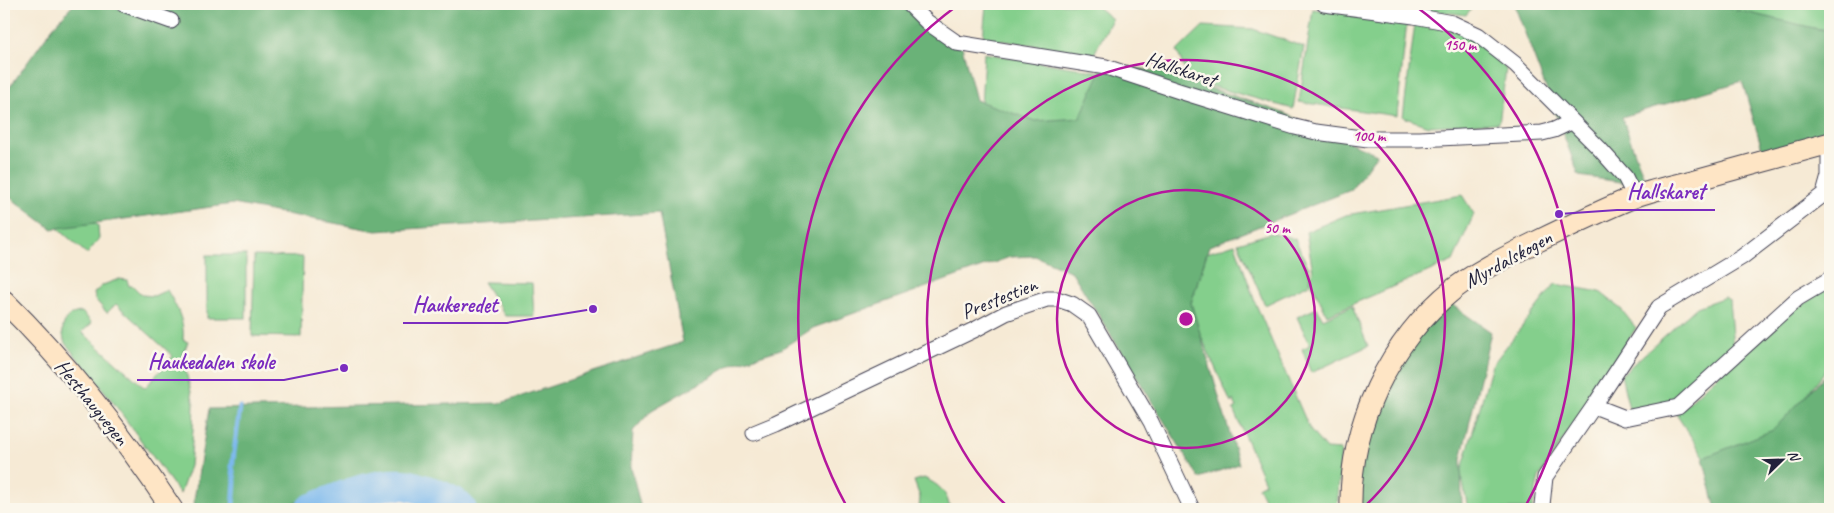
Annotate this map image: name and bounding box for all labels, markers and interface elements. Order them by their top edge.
text: 150 m [1444,36,1478,55]
street label: Hallskaret [1142,45,1222,94]
text: 100 m [1353,127,1387,146]
callout: Hallskaret [1617,173,1715,210]
text: Hallskaret [1627,178,1709,206]
text: 50 m [1264,219,1291,238]
street label: Myrdalskogen [1459,224,1557,294]
street label: Prestestien [957,270,1042,325]
callout: Haukeredet [403,286,507,323]
text: Haukeredet [413,291,500,319]
centre of rings [1177,310,1195,328]
callout: Haukedalen skole [137,343,284,380]
text: Haukedalen skole [148,348,277,376]
street label: Hesthaugvegen [49,354,135,451]
north arrow [1756,436,1806,486]
text: N [1784,448,1804,465]

